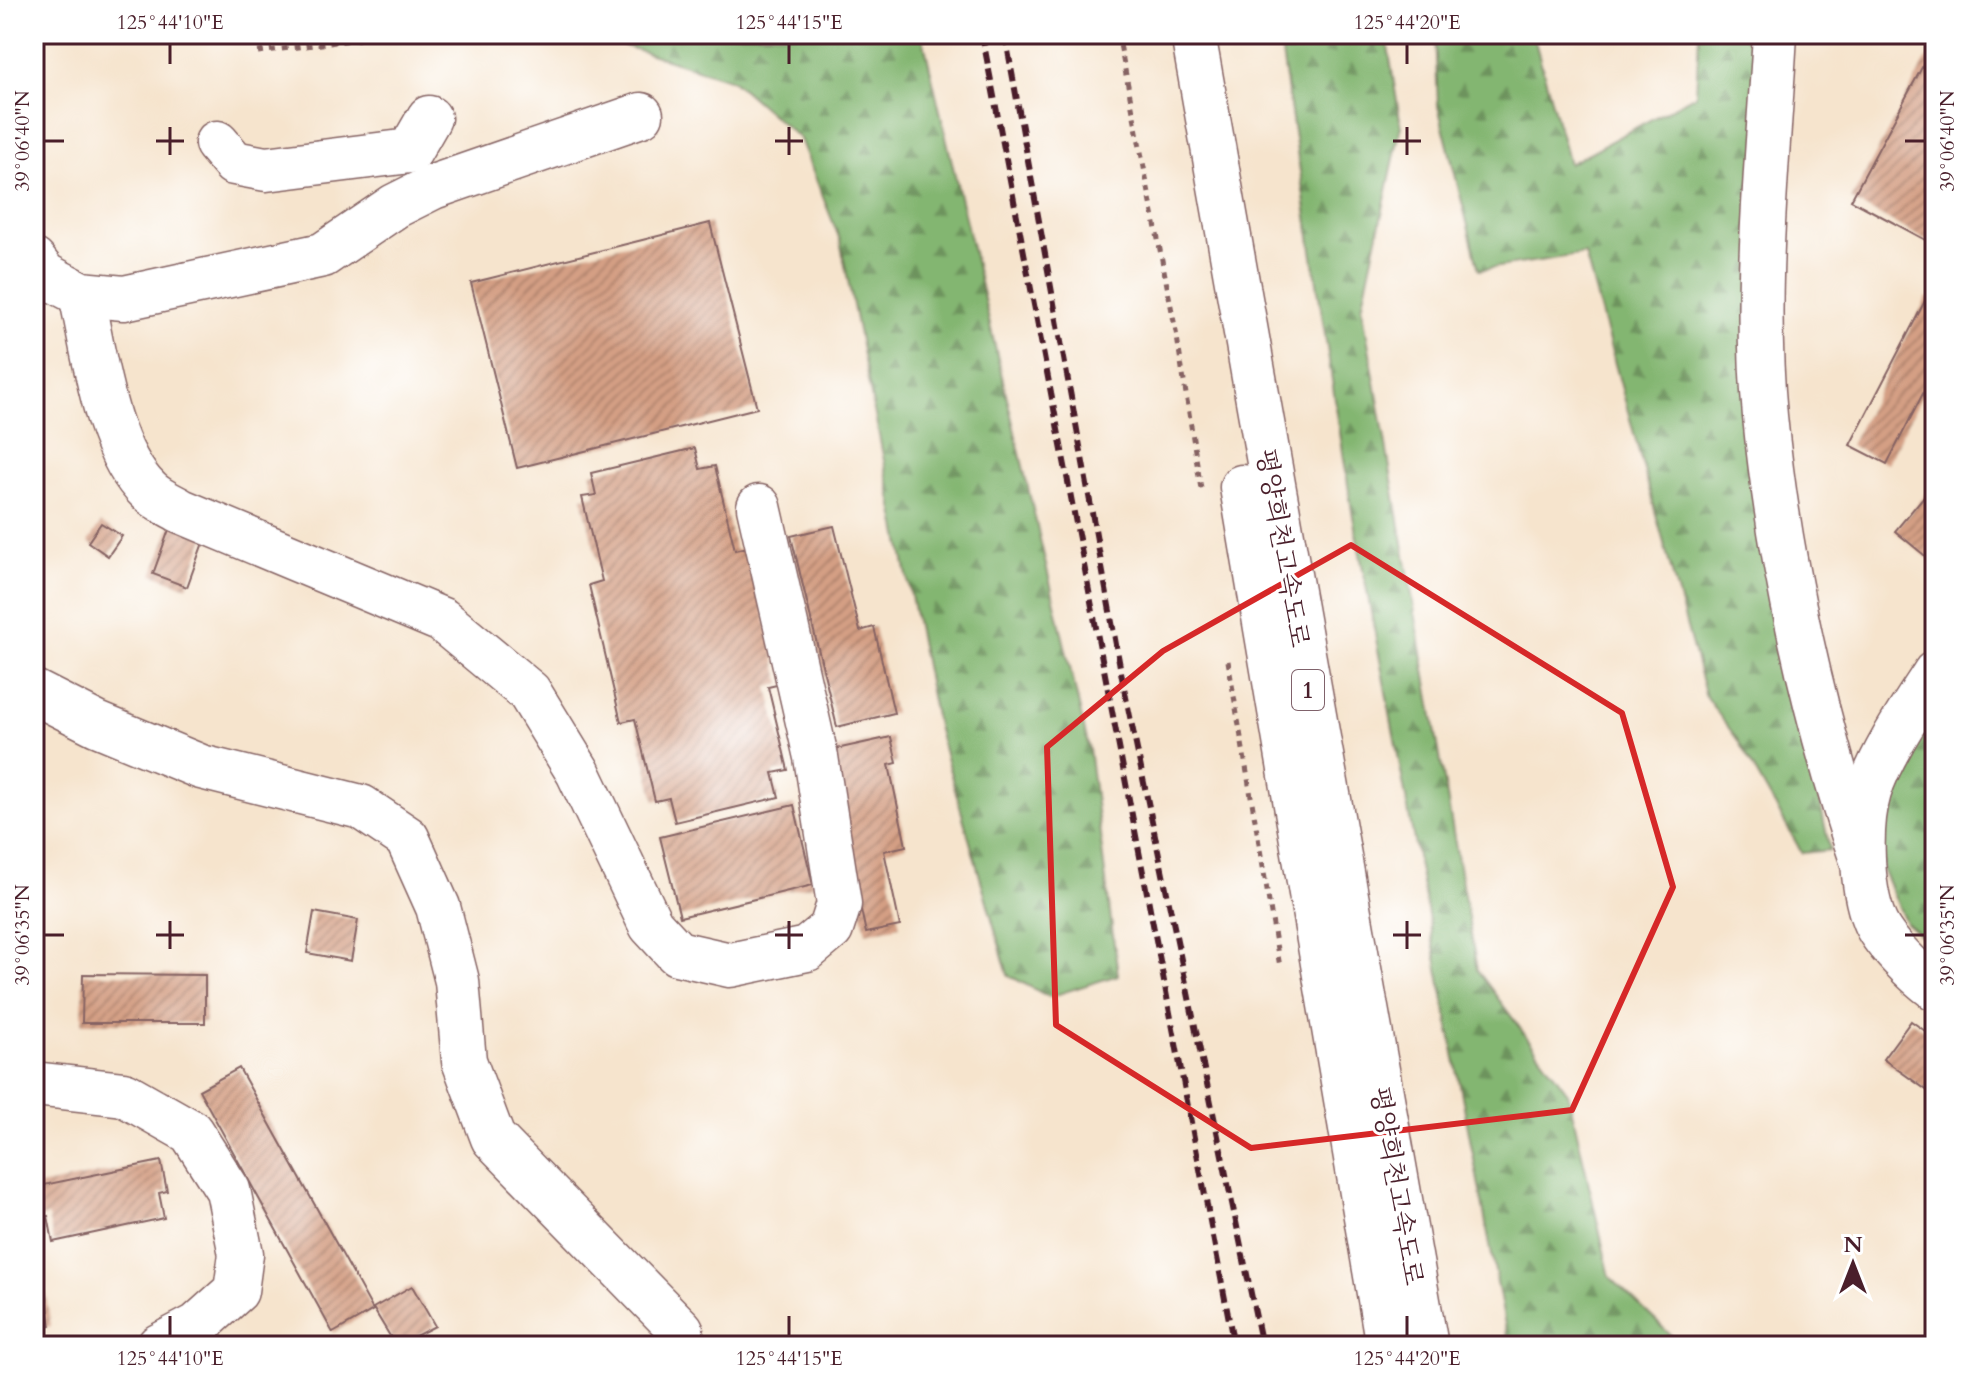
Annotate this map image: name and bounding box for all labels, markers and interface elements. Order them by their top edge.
text: 125°44'10"E [117,9,223,36]
text: 125°44'15"E [736,9,842,36]
text: 125°44'20"E [1354,9,1460,36]
text: 39°06'40"N [9,90,36,192]
text: 39°06'40"N [1934,90,1961,192]
street label: 평양희천고속도로 [1248,446,1317,650]
road number: 1 [1292,670,1324,710]
text: 39°06'35"N [9,884,36,986]
text: 39°06'35"N [1934,884,1961,986]
street label: 평양희천고속도로 [1362,1084,1431,1288]
north arrow [1813,1224,1893,1304]
text: N [1843,1230,1863,1260]
text: 125°44'10"E [117,1345,223,1372]
text: 125°44'15"E [736,1345,842,1372]
text: 125°44'20"E [1354,1345,1460,1372]

